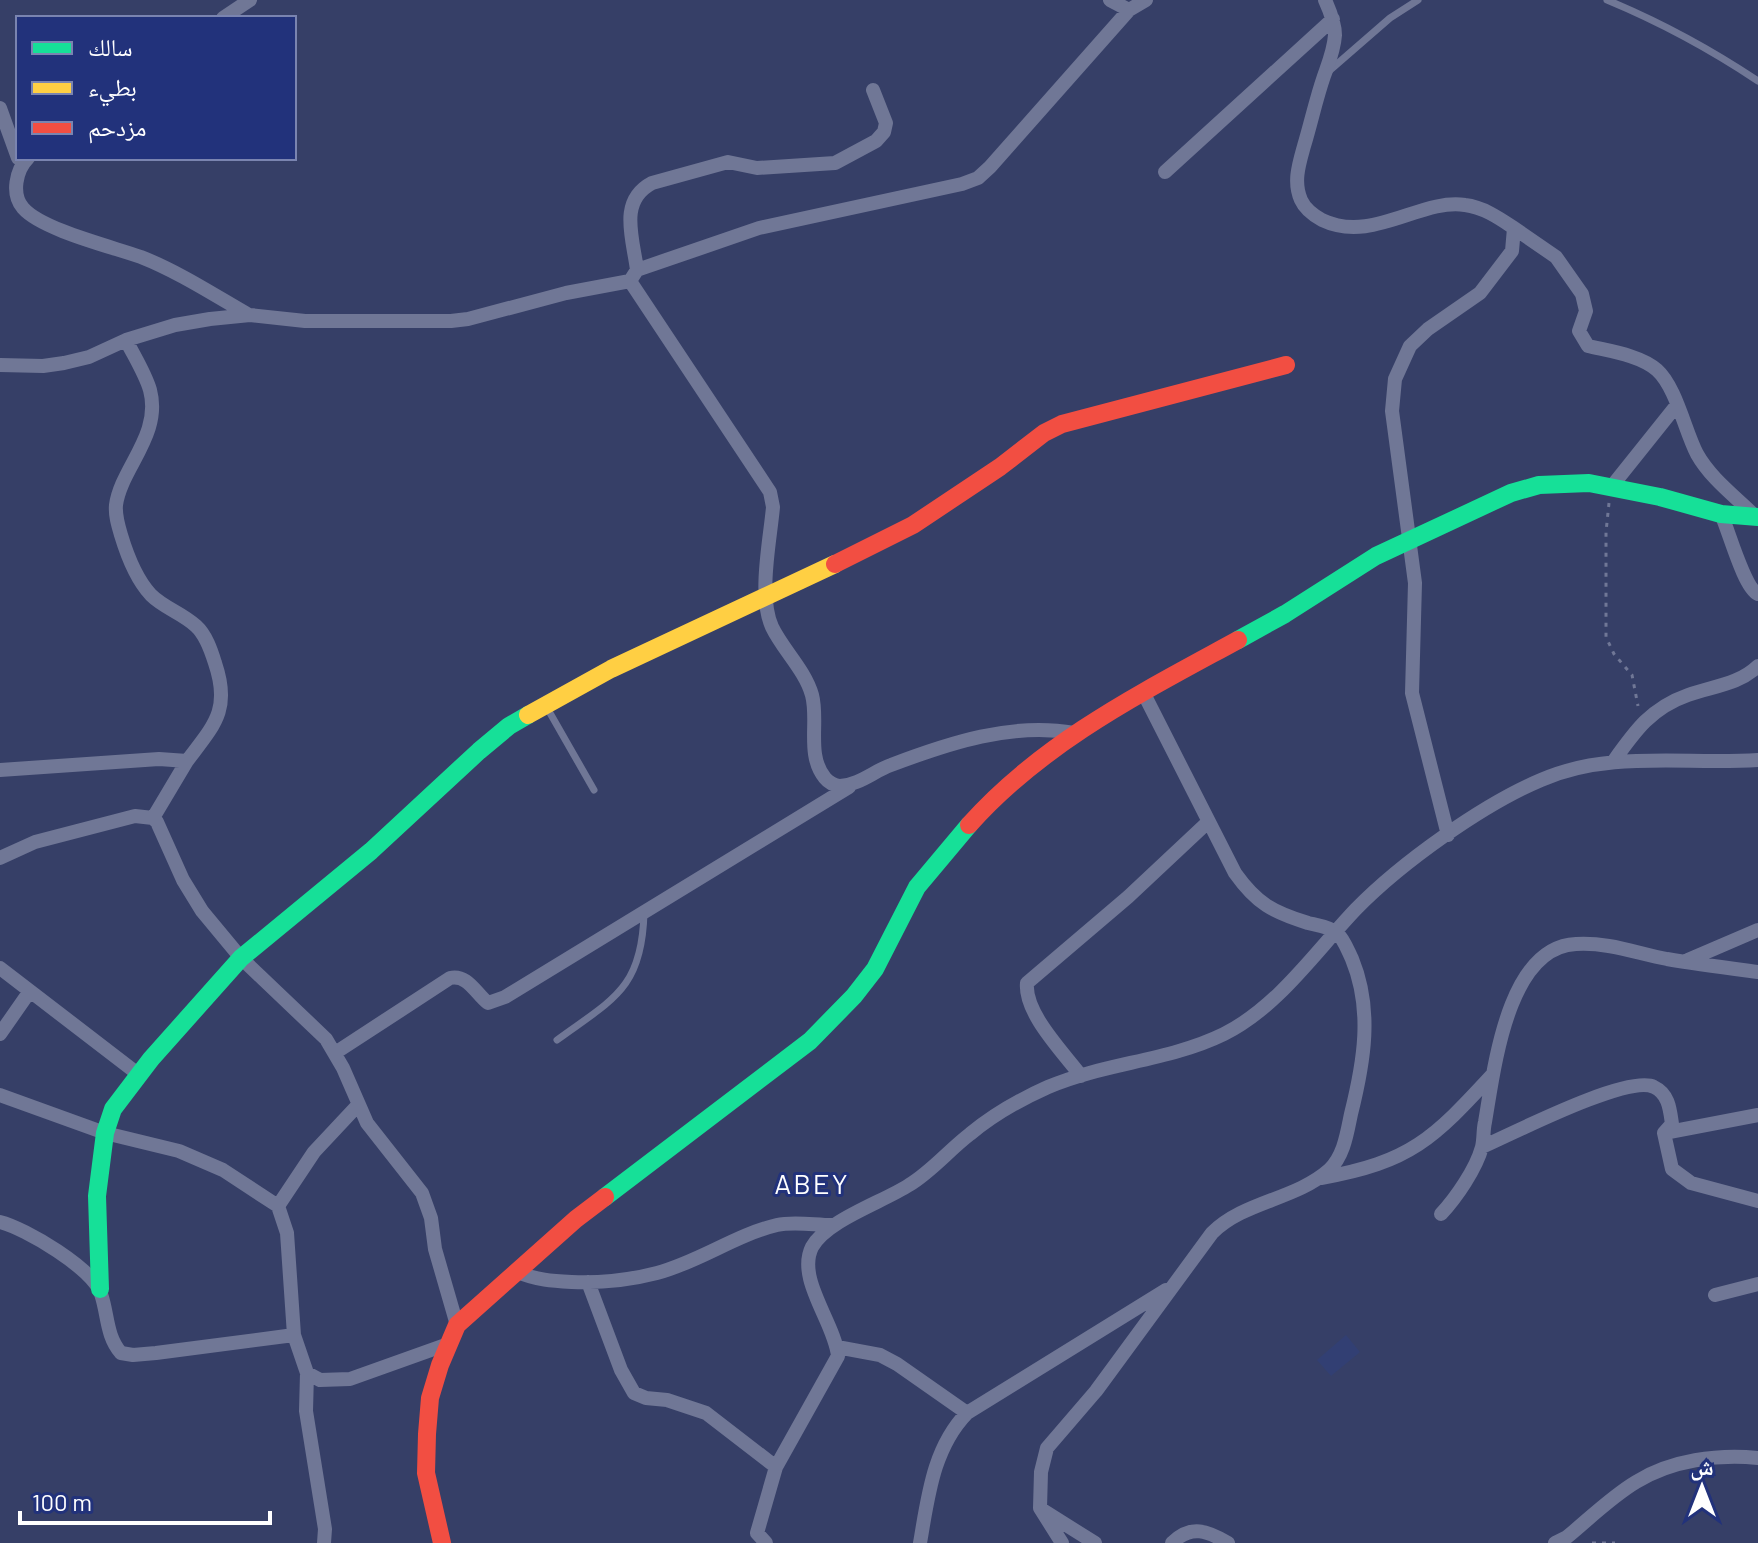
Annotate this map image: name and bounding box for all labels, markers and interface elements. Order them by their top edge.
legend [16,16,296,160]
text: سالك [88,32,133,61]
text: بطيء [88,72,137,107]
text: مزدحم [88,112,147,144]
district label: ABEY [774,1166,850,1200]
north arrow [1662,1447,1742,1527]
text: ش [1690,1453,1714,1481]
scale bar [20,1475,270,1525]
text: 100 m [32,1487,92,1516]

